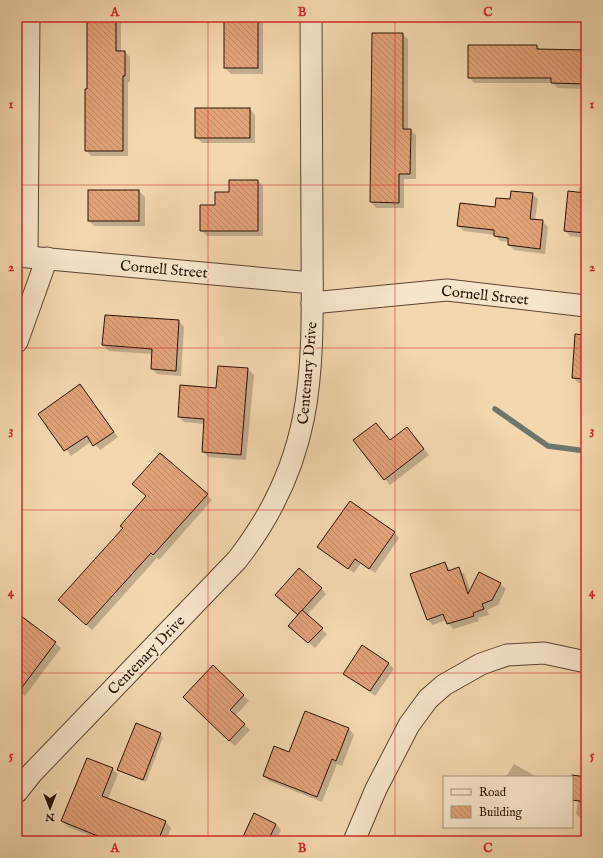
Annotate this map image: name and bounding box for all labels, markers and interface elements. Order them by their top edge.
text: A [110,4,121,21]
text: B [298,4,307,21]
text: C [483,4,493,21]
text: 1 [9,96,14,113]
text: 1 [590,96,595,113]
street label: Cornell Street [119,256,209,283]
text: 2 [8,259,14,276]
text: 2 [589,259,595,276]
street label: Cornell Street [440,281,530,310]
street label: Centenary Drive [294,321,321,425]
text: 3 [9,422,14,439]
text: 3 [590,422,595,439]
text: 4 [8,584,15,601]
text: 4 [589,584,596,601]
street label: Centenary Drive [104,612,189,699]
text: 5 [9,747,14,764]
text: 5 [590,747,595,764]
legend [443,776,573,828]
text: Road [479,785,507,800]
north arrow [30,788,70,828]
text: Building [479,805,523,820]
text: N [45,810,56,824]
text: A [110,840,121,857]
text: B [298,840,307,857]
text: C [483,840,493,857]

